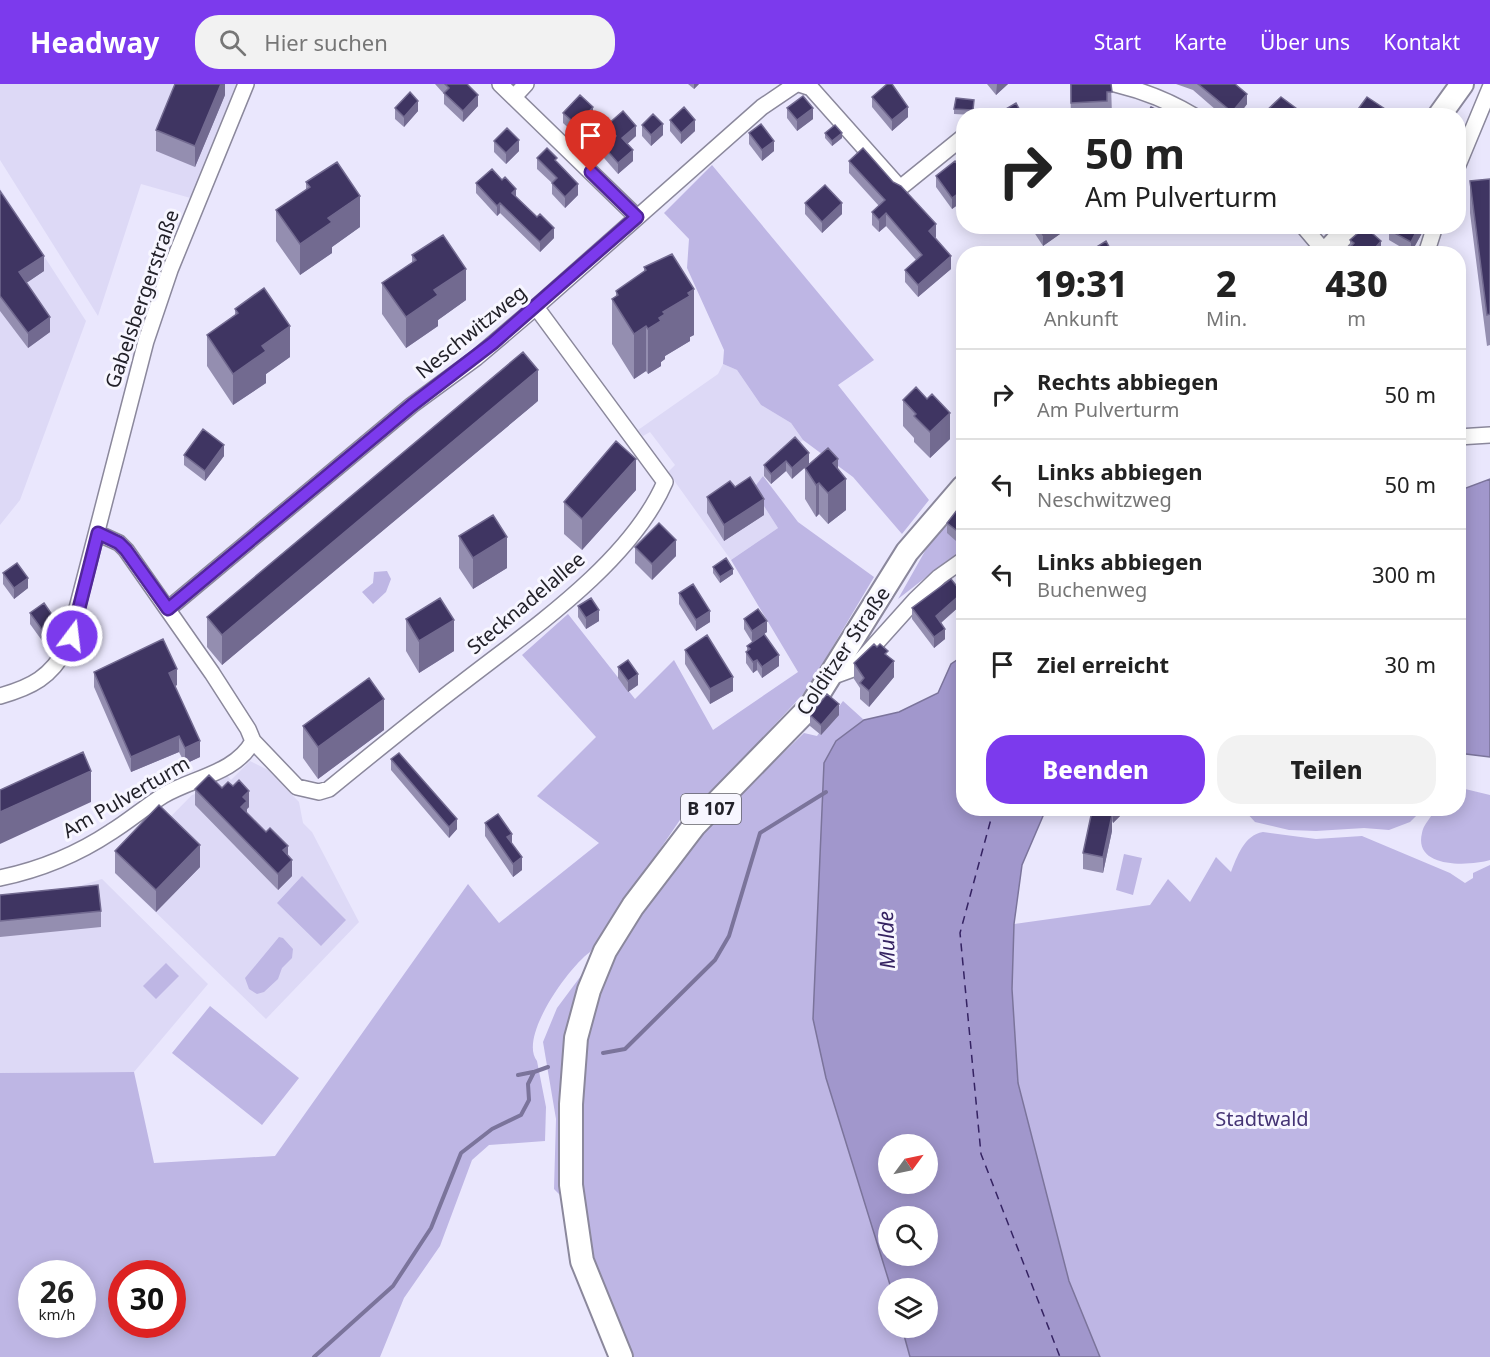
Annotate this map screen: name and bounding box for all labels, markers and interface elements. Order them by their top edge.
search box [195,15,615,69]
text: Headway [30,23,159,61]
icon: search [216,26,249,59]
text: Hier suchen [264,27,388,57]
text: Start [1094,28,1141,56]
text: Karte [1174,28,1227,56]
text: Über uns [1260,28,1350,56]
text: Kontakt [1383,28,1460,56]
pin [565,110,616,172]
icon: arrive [574,119,607,152]
text: 50 m [1085,124,1185,181]
icon: right [986,132,1064,210]
text: Am Pulverturm [1085,178,1277,215]
street label: Gabelsbergerstraße [98,206,185,392]
text: 19:31 [1034,259,1128,308]
text: 2 [1216,259,1237,308]
text: 430 [1325,259,1388,308]
street label: Neschwitzweg [410,279,532,385]
text: Ankunft [1044,305,1118,332]
text: Min. [1206,305,1247,332]
text: m [1347,305,1366,332]
text: Rechts abbiegen [1037,366,1219,396]
icon: right [986,378,1019,411]
text: 50 m [1385,379,1436,409]
text: Am Pulverturm [1037,396,1180,423]
text: Links abbiegen [1037,456,1203,486]
icon: left [986,468,1019,501]
text: 50 m [1385,469,1436,499]
text: Neschwitzweg [1037,486,1172,513]
street label: Stecknadelallee [461,545,590,660]
text: Links abbiegen [1037,546,1203,576]
icon: left [986,558,1019,591]
text: 300 m [1372,559,1436,589]
text: Buchenweg [1037,576,1147,603]
street label: Colditzer Straße [789,581,896,720]
position arrow [40,604,104,668]
icon: arrive [986,648,1019,681]
text: Ziel erreicht [1037,649,1169,679]
text: 30 m [1385,649,1436,679]
button: Beenden [986,735,1205,804]
button: Teilen [1217,735,1436,804]
street label: Am Pulverturm [57,749,194,844]
road number: B 107 [681,794,741,824]
water label: Mulde [871,911,901,969]
park label: Stadtwald [1215,1105,1309,1132]
north arrow [878,1134,938,1194]
map controls [878,1134,938,1338]
button: search [878,1206,938,1266]
speed limit sign: 30 [108,1260,186,1338]
text: 26 [40,1271,74,1312]
button: layers [878,1278,938,1338]
text: km/h [39,1304,75,1324]

